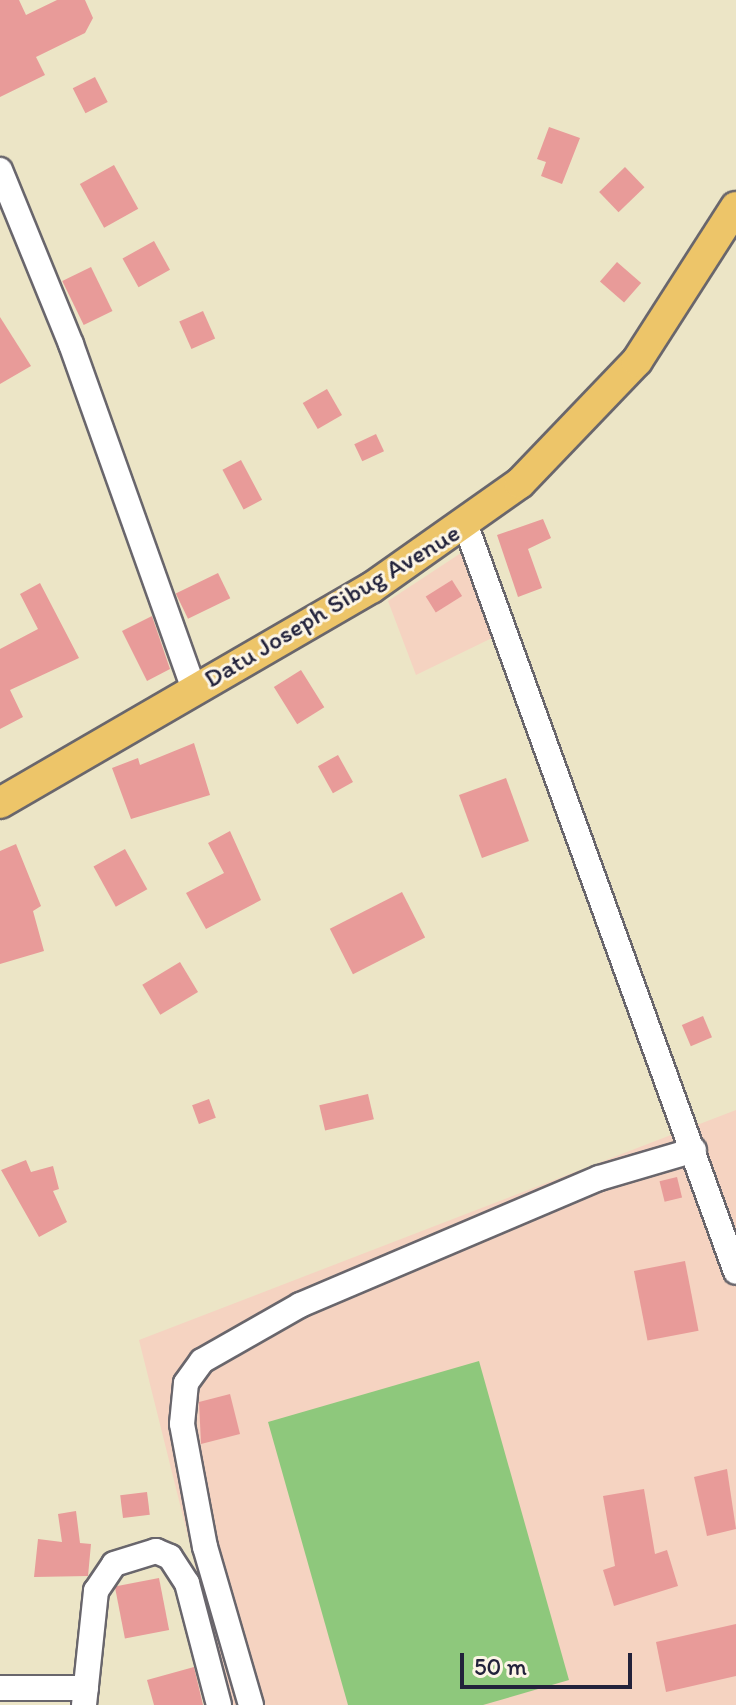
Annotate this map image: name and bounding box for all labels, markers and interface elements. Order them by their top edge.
street label: Datu Joseph Sibug Avenue [199,518,465,694]
scale bar [464,1637,636,1687]
text: 50 m [474,1652,527,1681]

